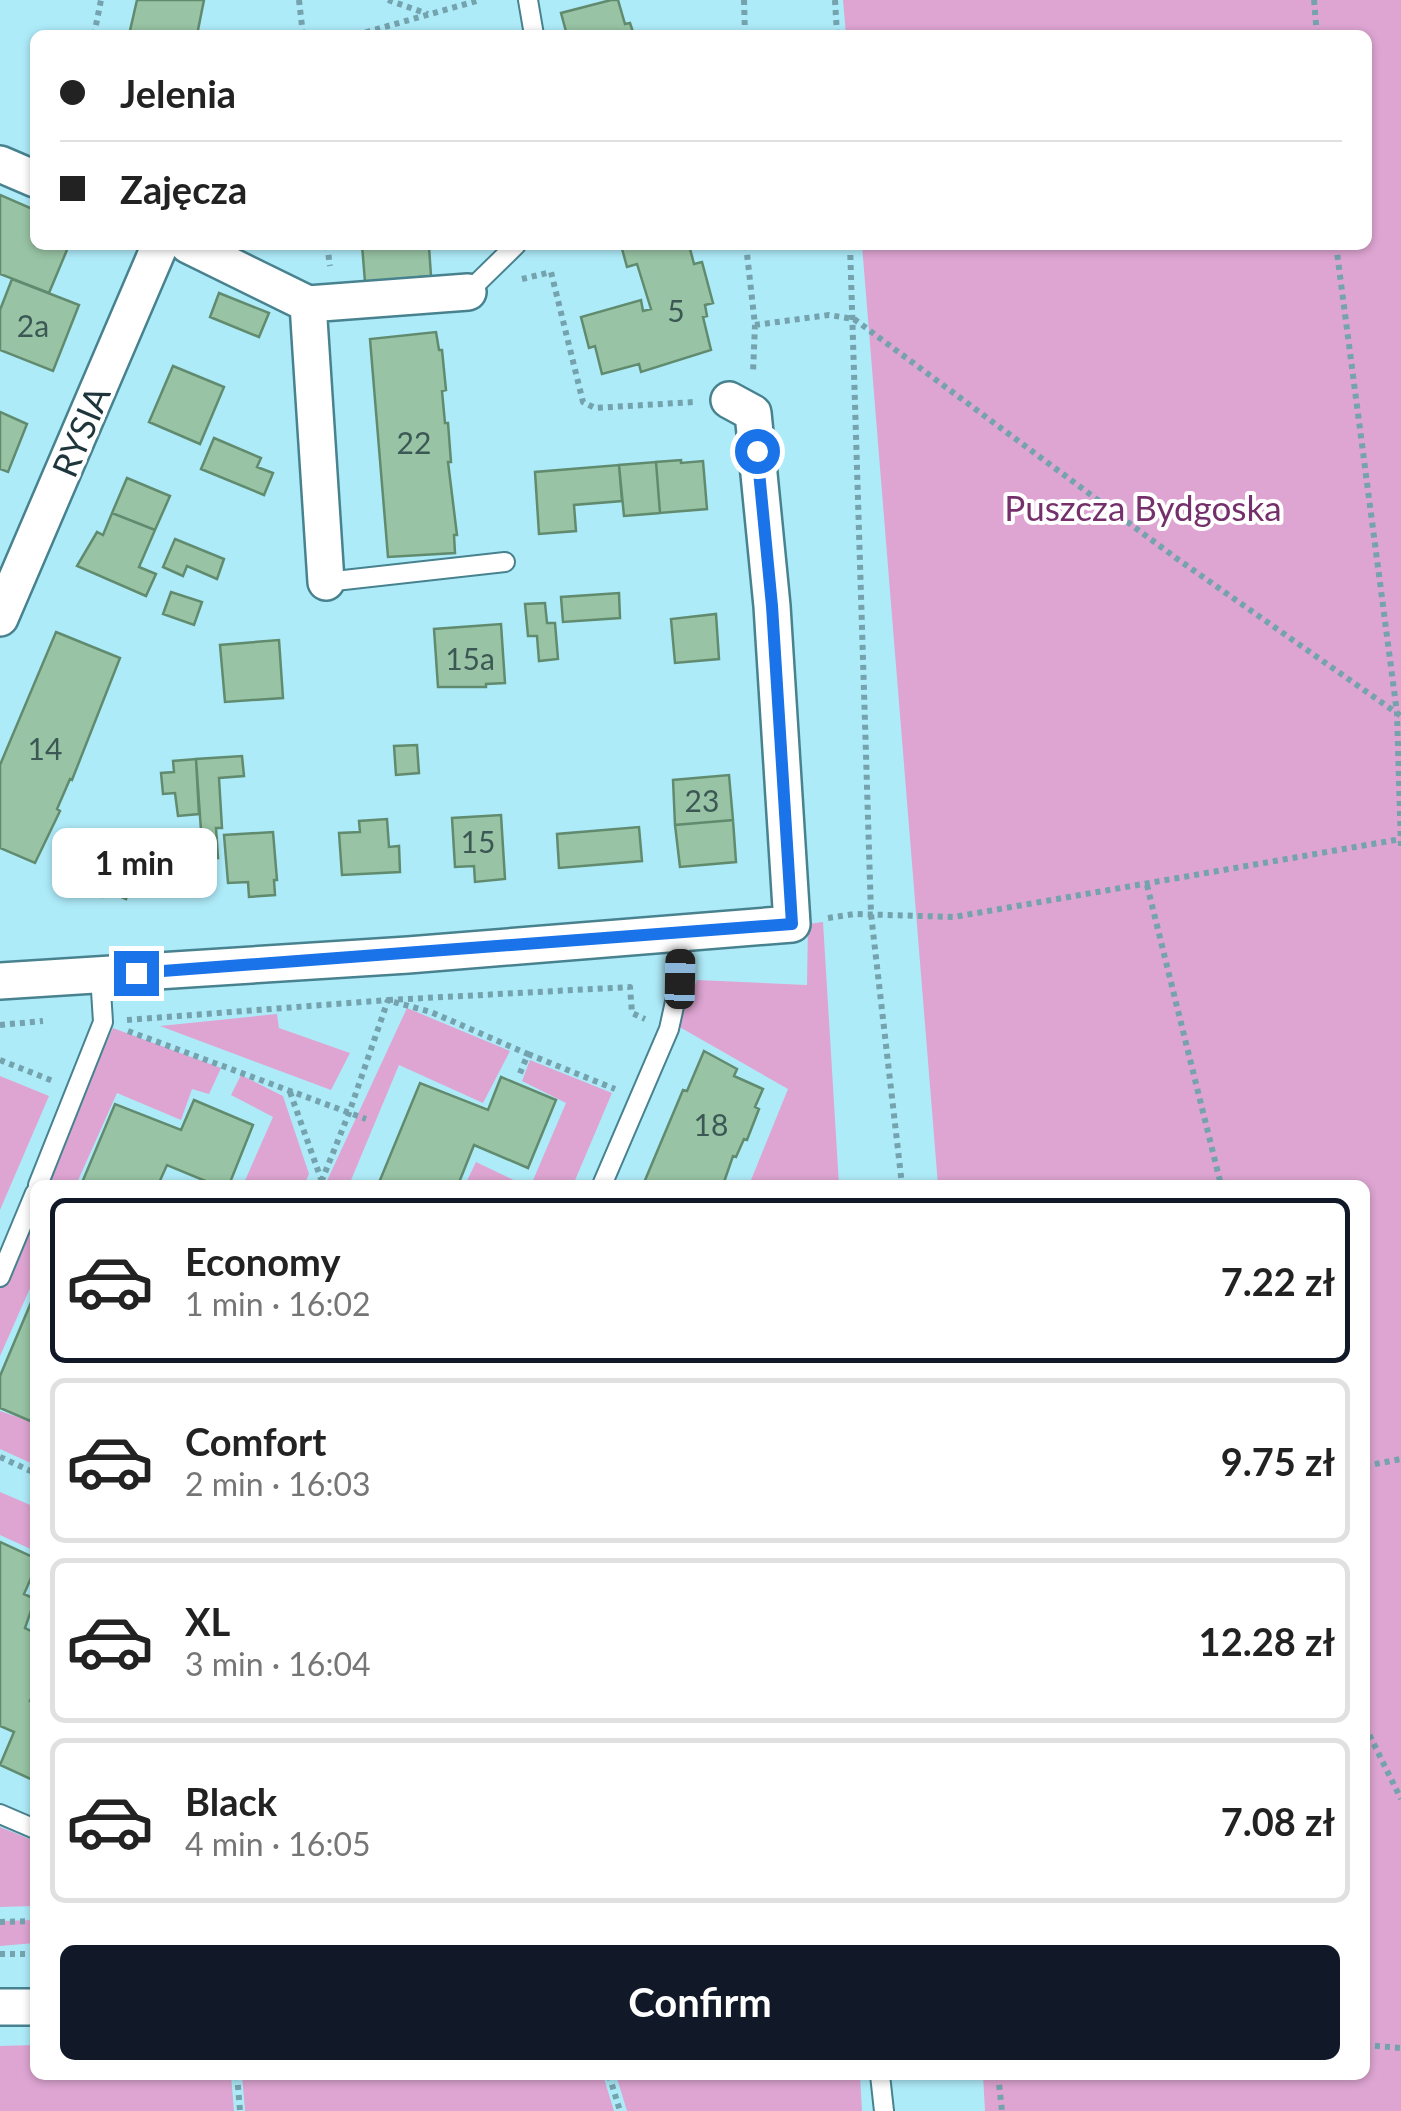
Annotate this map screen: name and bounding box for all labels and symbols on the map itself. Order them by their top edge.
house number: 5 [667,292,685,328]
house number: 2a [17,307,49,343]
street label: RYSIA [42,379,118,483]
house number: 22 [397,424,431,460]
route start [735,429,780,474]
park label: Puszcza Bydgoska [1004,486,1282,528]
house number: 15a [445,640,495,676]
house number: 14 [28,730,62,766]
house number: 23 [685,782,719,818]
house number: 15 [461,823,495,859]
callout: 1 min [54,828,218,898]
car [664,949,696,1009]
route end [114,951,159,996]
house number: 18 [694,1106,728,1142]

